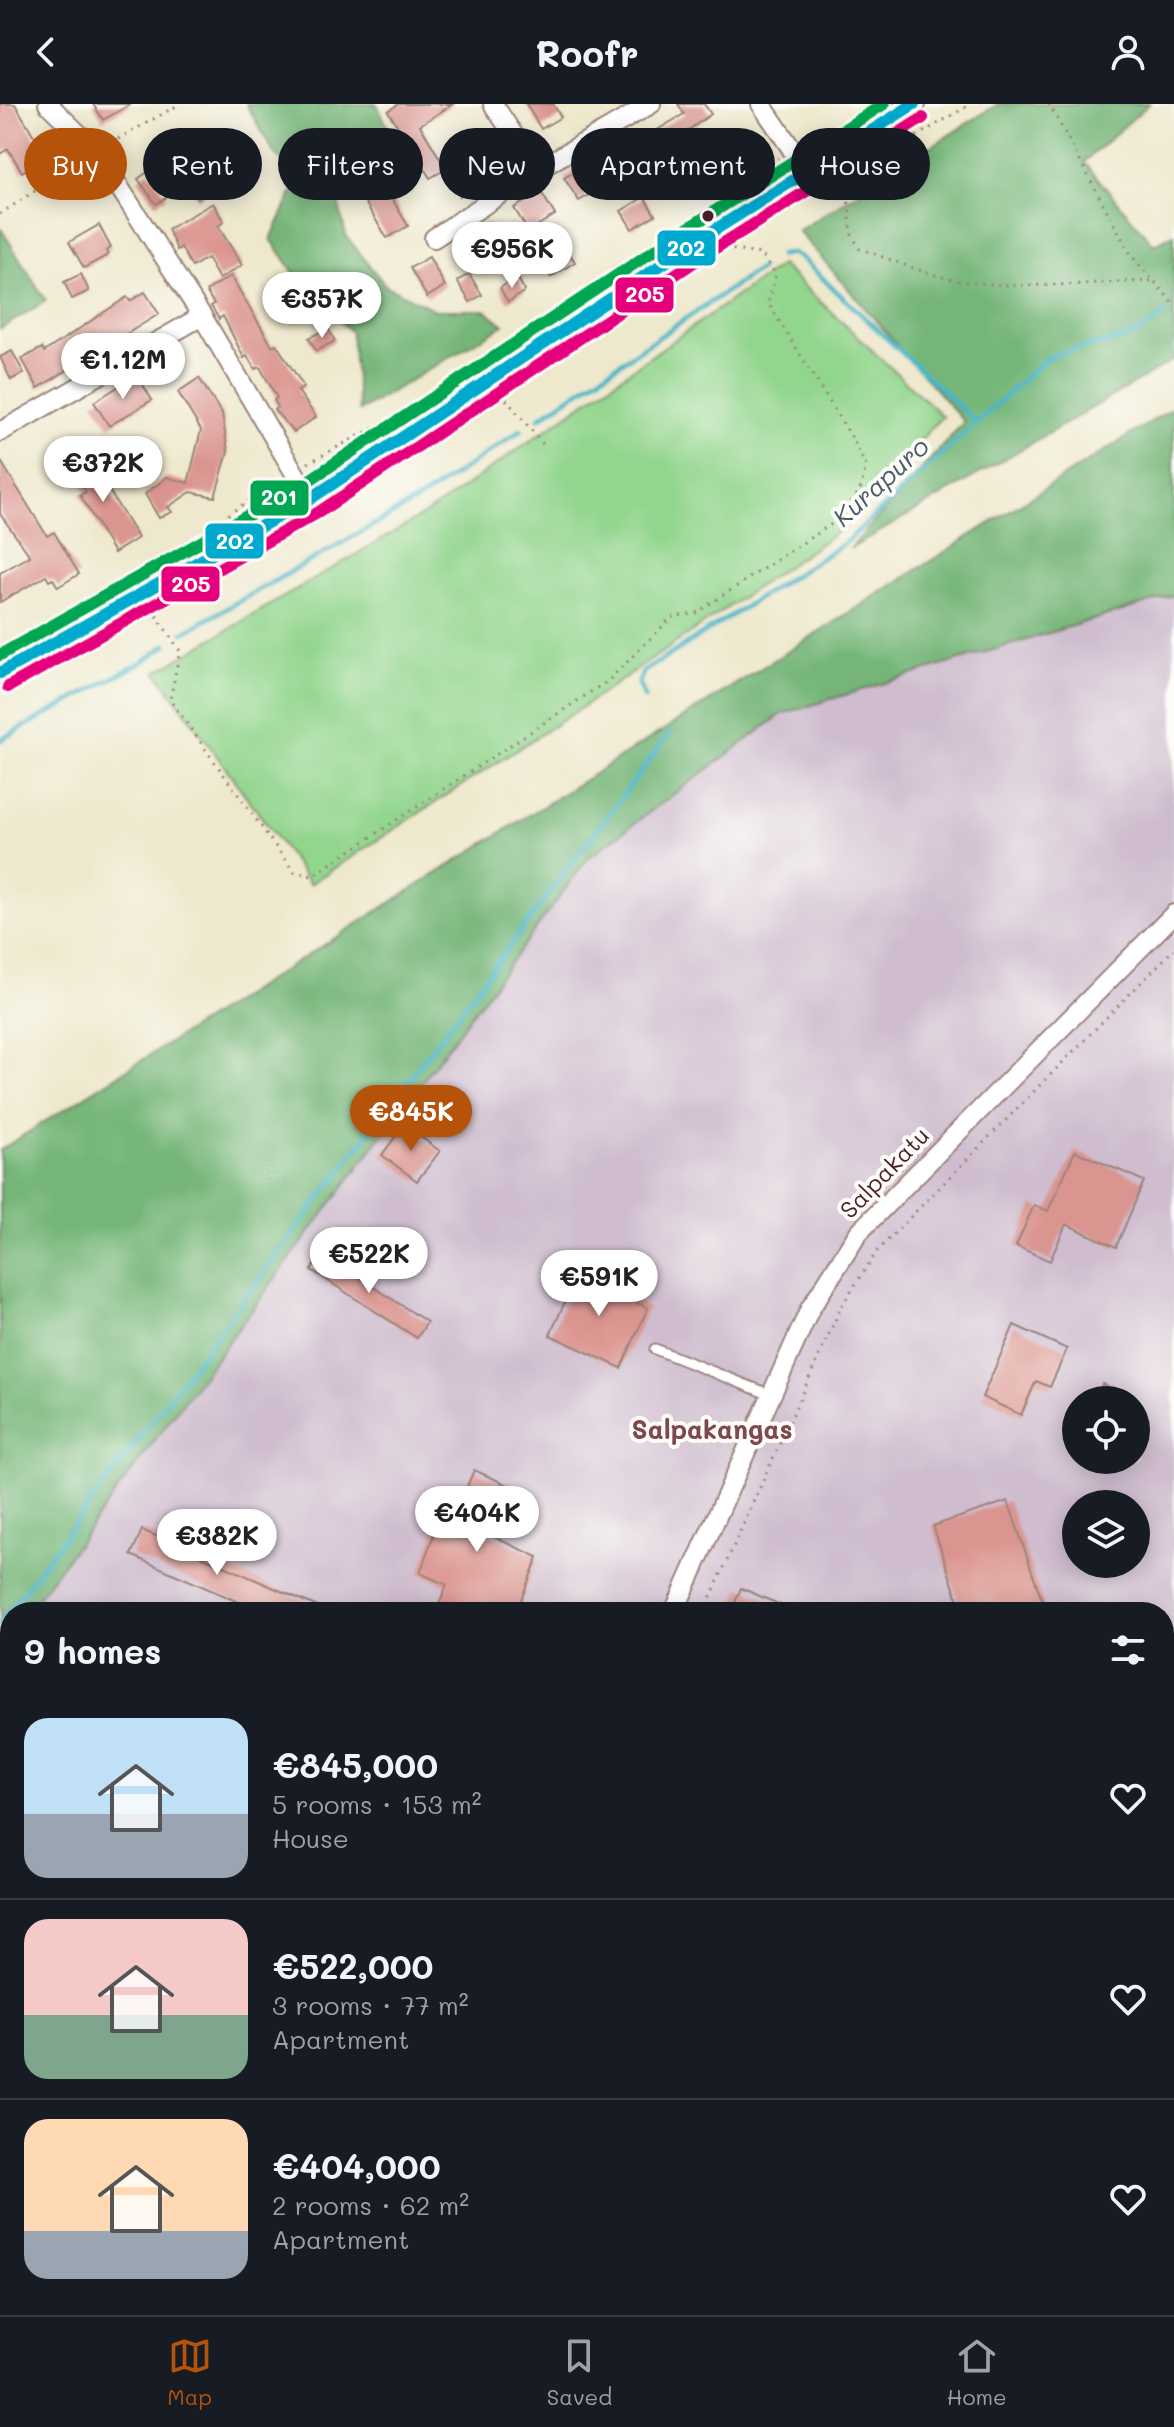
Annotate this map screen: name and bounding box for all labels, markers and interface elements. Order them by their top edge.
text: Roofr [536,29,638,76]
icon: back [24,30,68,74]
icon: person [1106,30,1150,74]
chip: Buy [24,128,127,200]
chip: Rent [143,128,262,200]
chip: Filters [278,128,423,200]
chip: New [439,128,555,200]
chip: Apartment [571,128,775,200]
chip: House [791,128,930,200]
unlabelled marker [700,208,716,224]
pin: €956K [456,222,568,290]
line badge: 202 [656,229,717,267]
text: €956K [470,231,554,265]
text: 202 [667,233,705,262]
pin: €357K [266,272,378,340]
line badge: 205 [614,276,675,314]
text: 205 [625,279,665,308]
text: €357K [280,281,364,315]
pin: €1.12M [58,333,188,401]
text: €1.12M [79,342,167,376]
water label: Kurapuro [825,429,936,533]
pin: €372K [47,436,159,504]
text: €372K [62,445,144,479]
line badge: 201 [249,479,310,517]
text: 201 [261,482,297,511]
line badge: 202 [204,522,265,560]
text: 202 [216,526,254,555]
line badge: 205 [160,565,221,603]
text: 205 [171,569,211,598]
pin: €845K [355,1085,467,1153]
text: €845K [368,1094,454,1128]
street label: Salpakatu [833,1120,935,1224]
pin: €522K [313,1227,425,1295]
text: €522K [328,1236,410,1270]
pin: €591K [543,1250,655,1318]
text: €591K [559,1259,639,1293]
map controls [1062,1386,1150,1578]
button: locate [1062,1386,1150,1474]
district label: Salpakangas [631,1412,793,1446]
pin: €404K [421,1486,533,1554]
button: layers [1062,1490,1150,1578]
text: €404K [433,1495,521,1529]
pin: €382K [161,1509,273,1577]
text: €382K [175,1518,259,1552]
text: 9 homes [24,1628,161,1673]
icon: filters [1106,1628,1150,1672]
text: €845,000 [272,1742,438,1787]
icon: home [88,1750,184,1846]
icon: heart [1106,1776,1150,1820]
text: 5 rooms · 153 m² [272,1787,482,1821]
text: House [272,1821,349,1855]
text: €522,000 [272,1943,433,1988]
icon: home [88,1951,184,2047]
icon: heart [1106,1977,1150,2021]
text: 3 rooms · 77 m² [272,1988,469,2022]
text: Apartment [272,2022,409,2056]
text: €404,000 [272,2143,441,2188]
icon: home [88,2151,184,2247]
icon: heart [1106,2177,1150,2221]
text: 2 rooms · 62 m² [272,2188,469,2222]
text: Apartment [272,2222,409,2256]
tab: Map [167,2334,212,2411]
tab: Saved [547,2334,612,2411]
tab: Home [947,2334,1007,2411]

